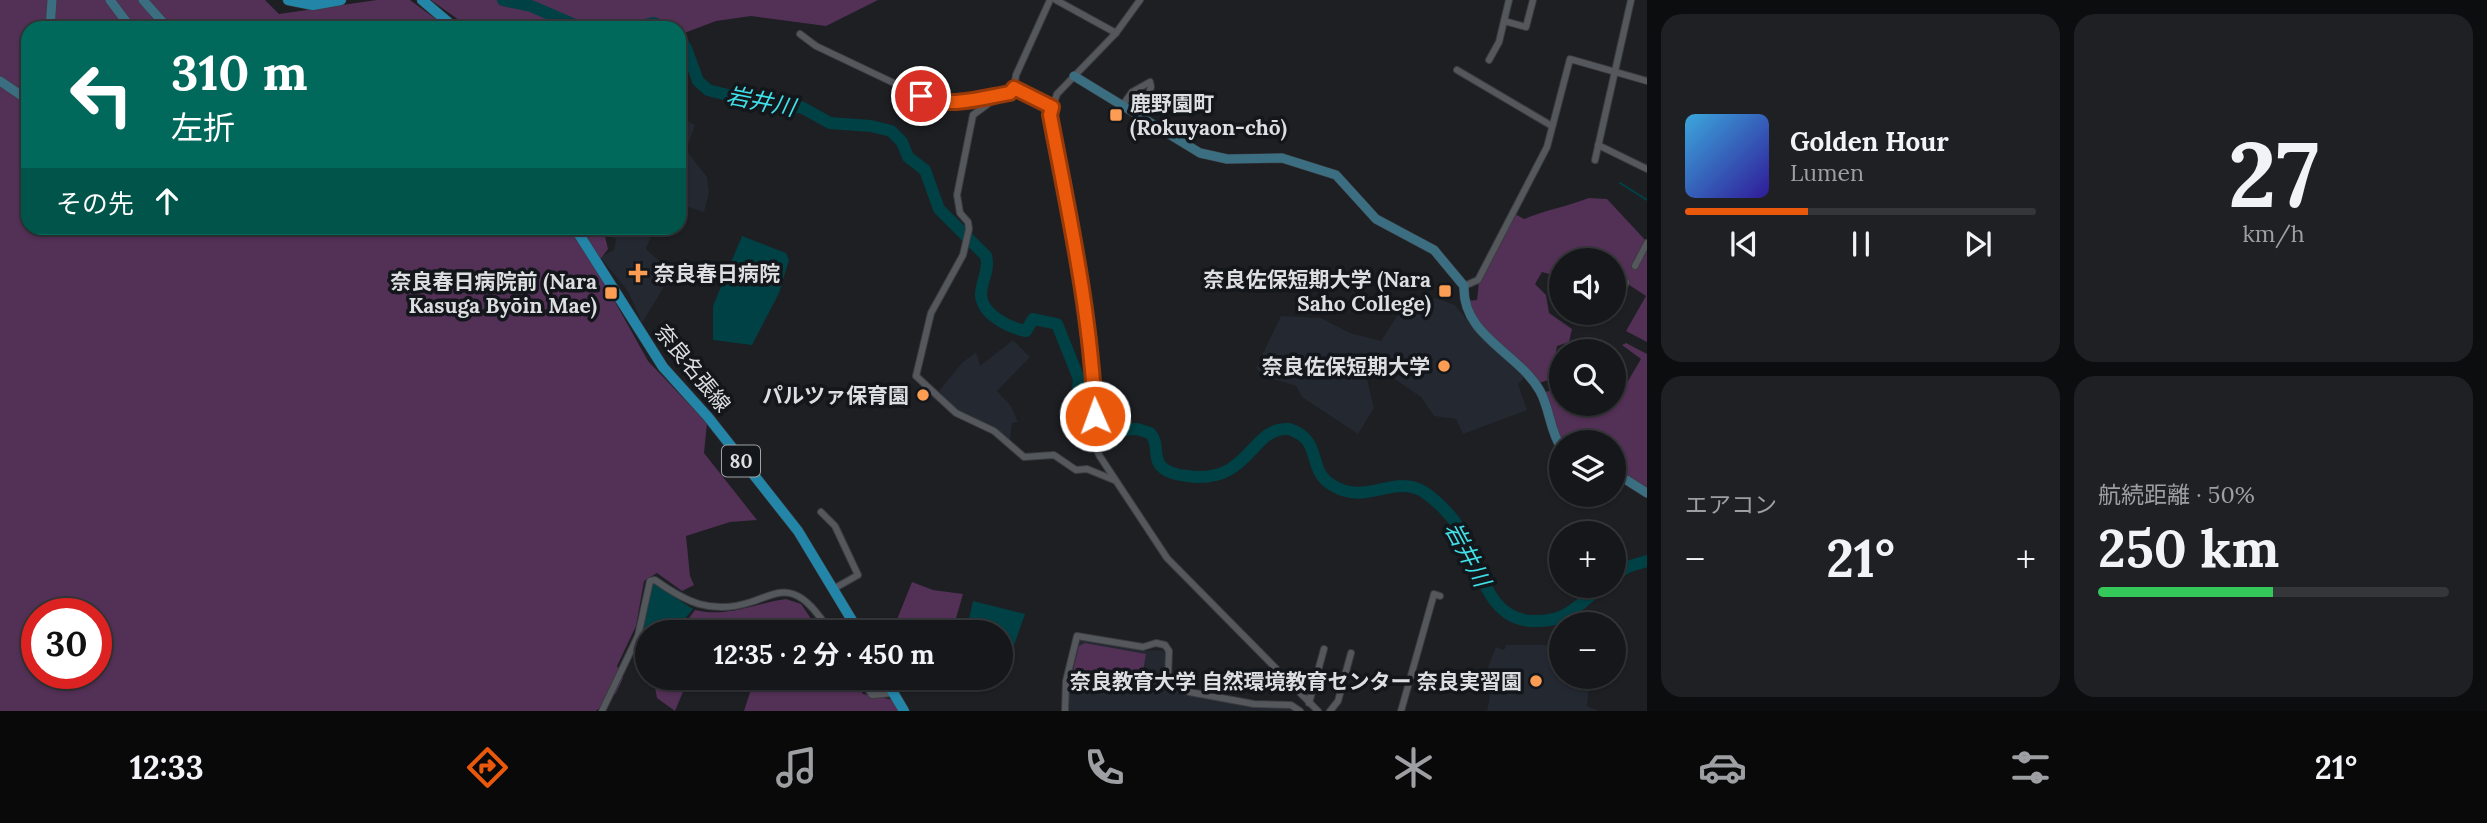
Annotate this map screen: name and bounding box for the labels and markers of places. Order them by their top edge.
pin [891,66,951,126]
place label: 鹿野園町 (Rokuyaon-chō) [1130,90,1287,141]
marker: 鹿野園町 (Rokuyaon-chō) [1108,107,1124,123]
place label: 奈良春日病院 [654,260,780,287]
marker: 奈良春日病院 [628,263,648,283]
place label: 奈良佐保短期大学 (Nara Saho College) [1204,266,1431,317]
place label: 奈良春日病院前 (Nara Kasuga Byōin Mae) [391,268,597,319]
marker: 奈良佐保短期大学 (Nara Saho College) [1437,283,1453,299]
marker: 奈良春日病院前 (Nara Kasuga Byōin Mae) [603,285,619,301]
place label: 奈良佐保短期大学 [1262,353,1430,380]
marker: 奈良佐保短期大学 [1436,358,1452,374]
place label: パルツァ保育園 [762,382,909,409]
marker: パルツァ保育園 [915,387,931,403]
place label: 奈良教育大学 自然環境教育センター 奈良実習園 [1070,668,1522,695]
marker: 奈良教育大学 自然環境教育センター 奈良実習園 [1528,673,1544,689]

